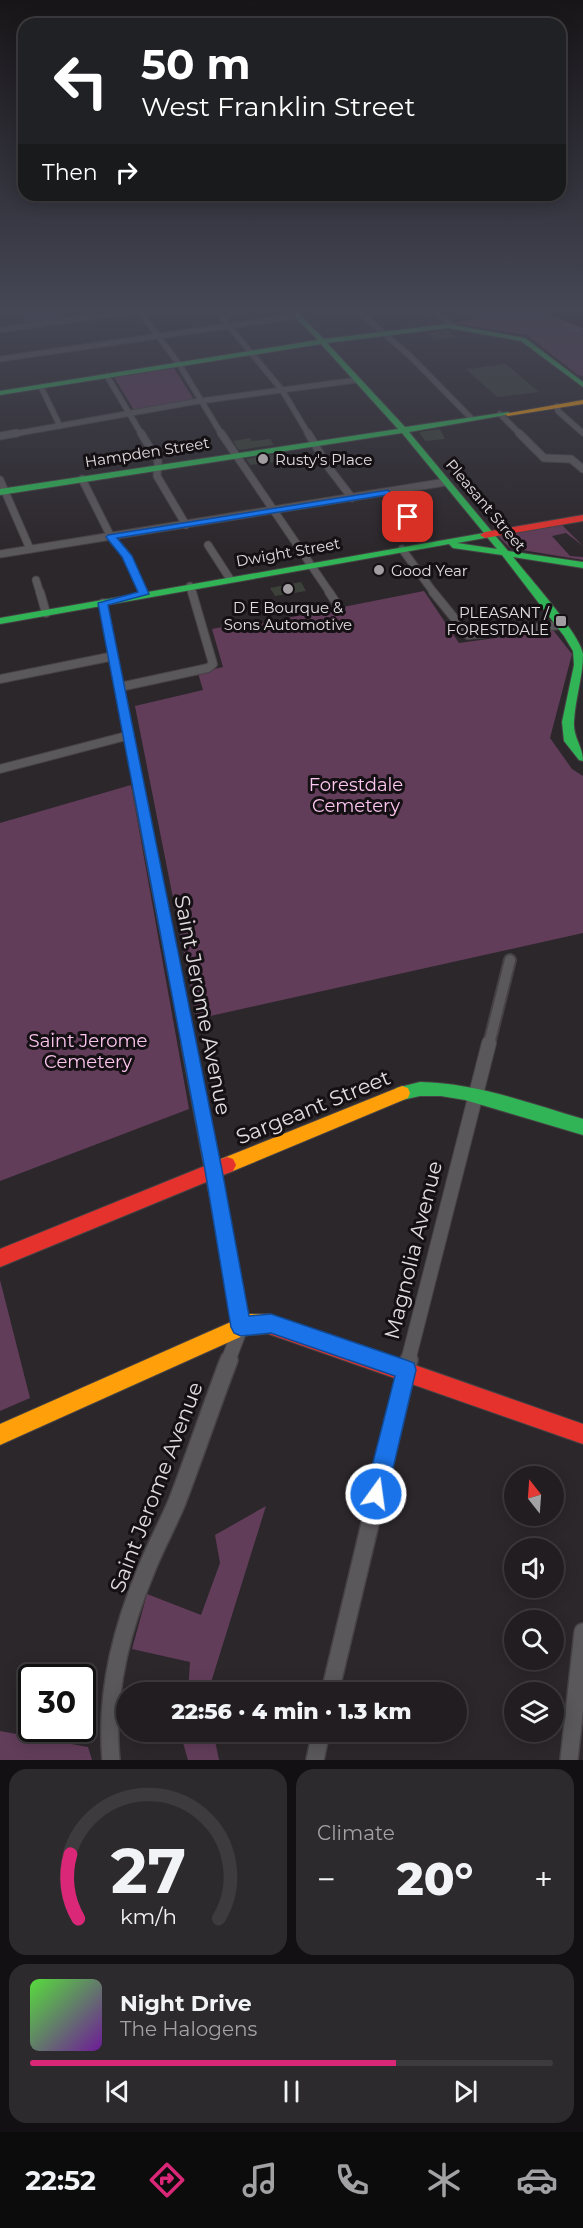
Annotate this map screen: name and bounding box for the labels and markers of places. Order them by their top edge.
place label: Rusty's Place [275,450,372,469]
marker: Rusty's Place [256,452,270,466]
pin [382,491,433,542]
place label: Good Year [391,561,468,580]
marker: Good Year [372,563,386,577]
marker: D E Bourque & Sons Automotive [281,582,295,596]
place label: D E Bourque & Sons Automotive [224,598,352,634]
place label: PLEASANT / FORESTDALE [447,603,550,639]
marker: PLEASANT / FORESTDALE [554,614,568,628]

